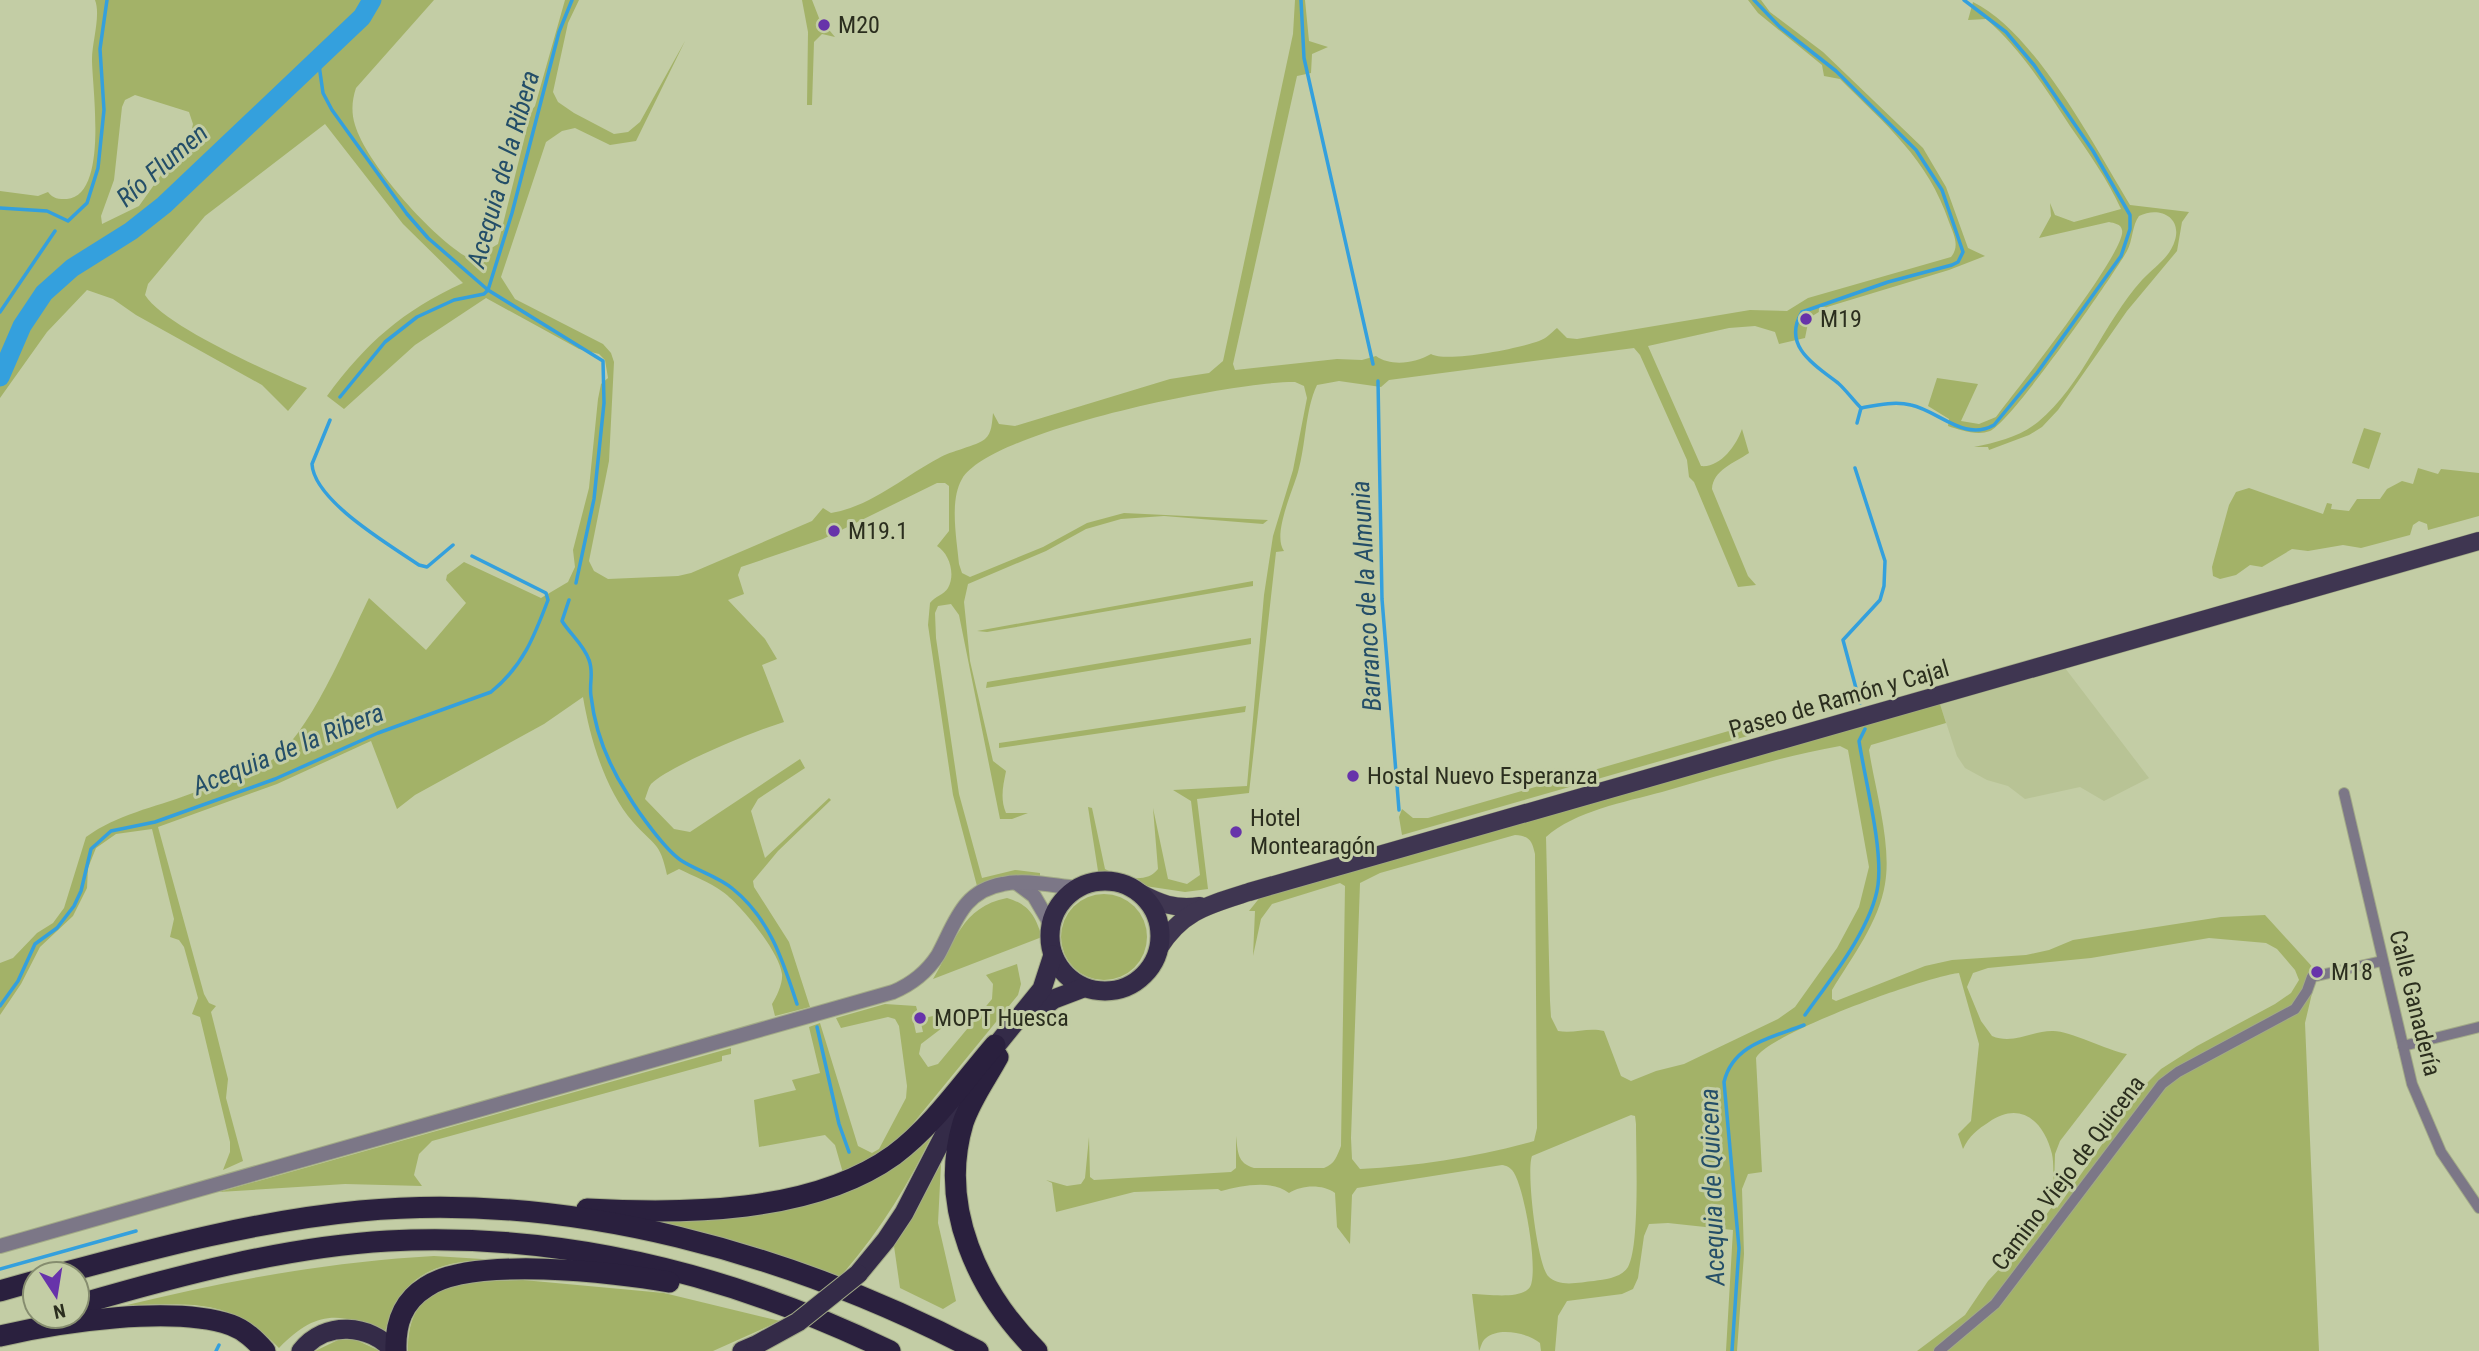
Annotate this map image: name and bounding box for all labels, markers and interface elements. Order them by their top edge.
place label: M20 [838,11,880,39]
marker: M20 [816,17,832,33]
water label: Acequia de la Ribera [460,67,545,272]
water label: Río Flumen [110,117,214,213]
place label: M19 [1820,305,1862,333]
marker: M19 [1798,311,1814,327]
water label: Barranco de la Almunia [1345,480,1387,712]
place label: M19.1 [848,517,908,545]
marker: M19.1 [826,523,842,539]
street label: Paseo de Ramón y Cajal [1726,654,1952,744]
water label: Acequia de la Ribera [187,697,388,801]
place label: Hostal Nuevo Esperanza [1367,762,1598,790]
marker: Hostal Nuevo Esperanza [1345,768,1361,784]
place label: Hotel Montearagón [1250,804,1376,860]
marker: Hotel Montearagón [1228,824,1244,840]
street label: Calle Ganadería [2383,927,2447,1079]
place label: M18 [2331,958,2373,986]
marker: M18 [2309,964,2325,980]
place label: MOPT Huesca [934,1004,1069,1032]
marker: MOPT Huesca [912,1010,928,1026]
street label: Camino Viejo de Quicena [1986,1070,2150,1276]
water label: Acequia de Quicena [1694,1088,1730,1287]
north arrow [21,1260,91,1330]
text: N [51,1299,68,1324]

